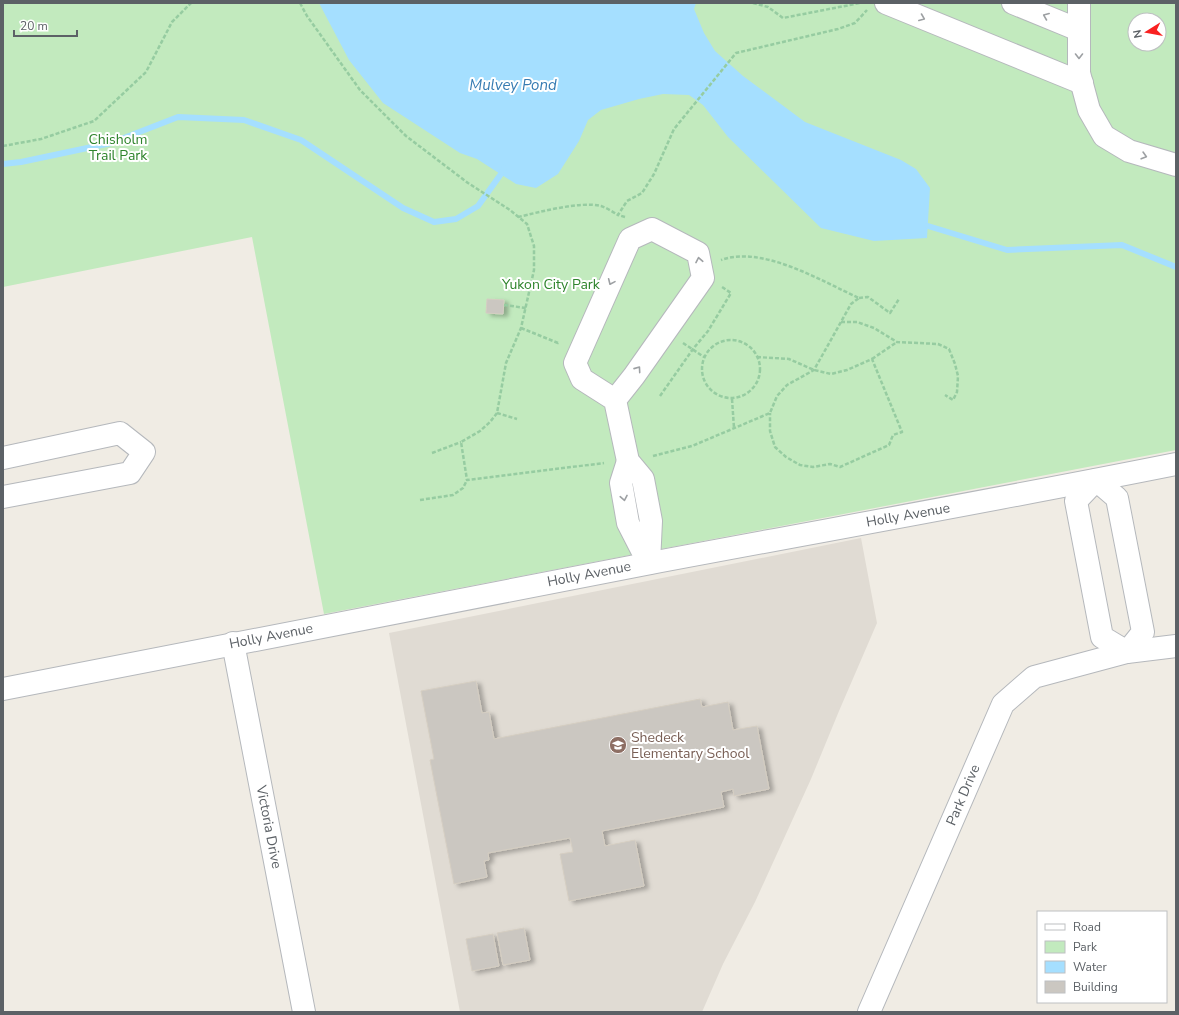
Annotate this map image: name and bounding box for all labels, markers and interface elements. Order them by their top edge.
scale bar [14,12,77,38]
north arrow [1127,12,1167,52]
one-way arrow [919,13,926,21]
one-way arrow [1043,13,1050,21]
text: 20 m [20,18,48,34]
text: N [1130,28,1146,39]
one-way arrow [1075,53,1083,59]
water label: Mulvey Pond [469,75,557,95]
park label: Chisholm Trail Park [88,130,148,165]
one-way arrow [1140,151,1147,160]
one-way arrow [696,257,704,263]
park label: Yukon City Park [501,275,601,294]
one-way arrow [608,278,616,285]
one-way arrow [633,366,641,373]
one-way arrow [619,495,627,501]
street label: Holly Avenue [864,498,952,532]
street label: Holly Avenue [545,557,633,591]
street label: Holly Avenue [227,619,315,653]
place label: Shedeck Elementary School [631,728,750,763]
school or university icon: Shedeck Elementary School [608,735,628,755]
street label: Park Drive [942,761,984,829]
street label: Victoria Drive [251,783,286,870]
legend [1037,911,1167,1003]
text: Road [1073,919,1101,935]
text: Park [1073,939,1098,955]
text: Water [1073,959,1107,975]
text: Building [1073,979,1118,995]

